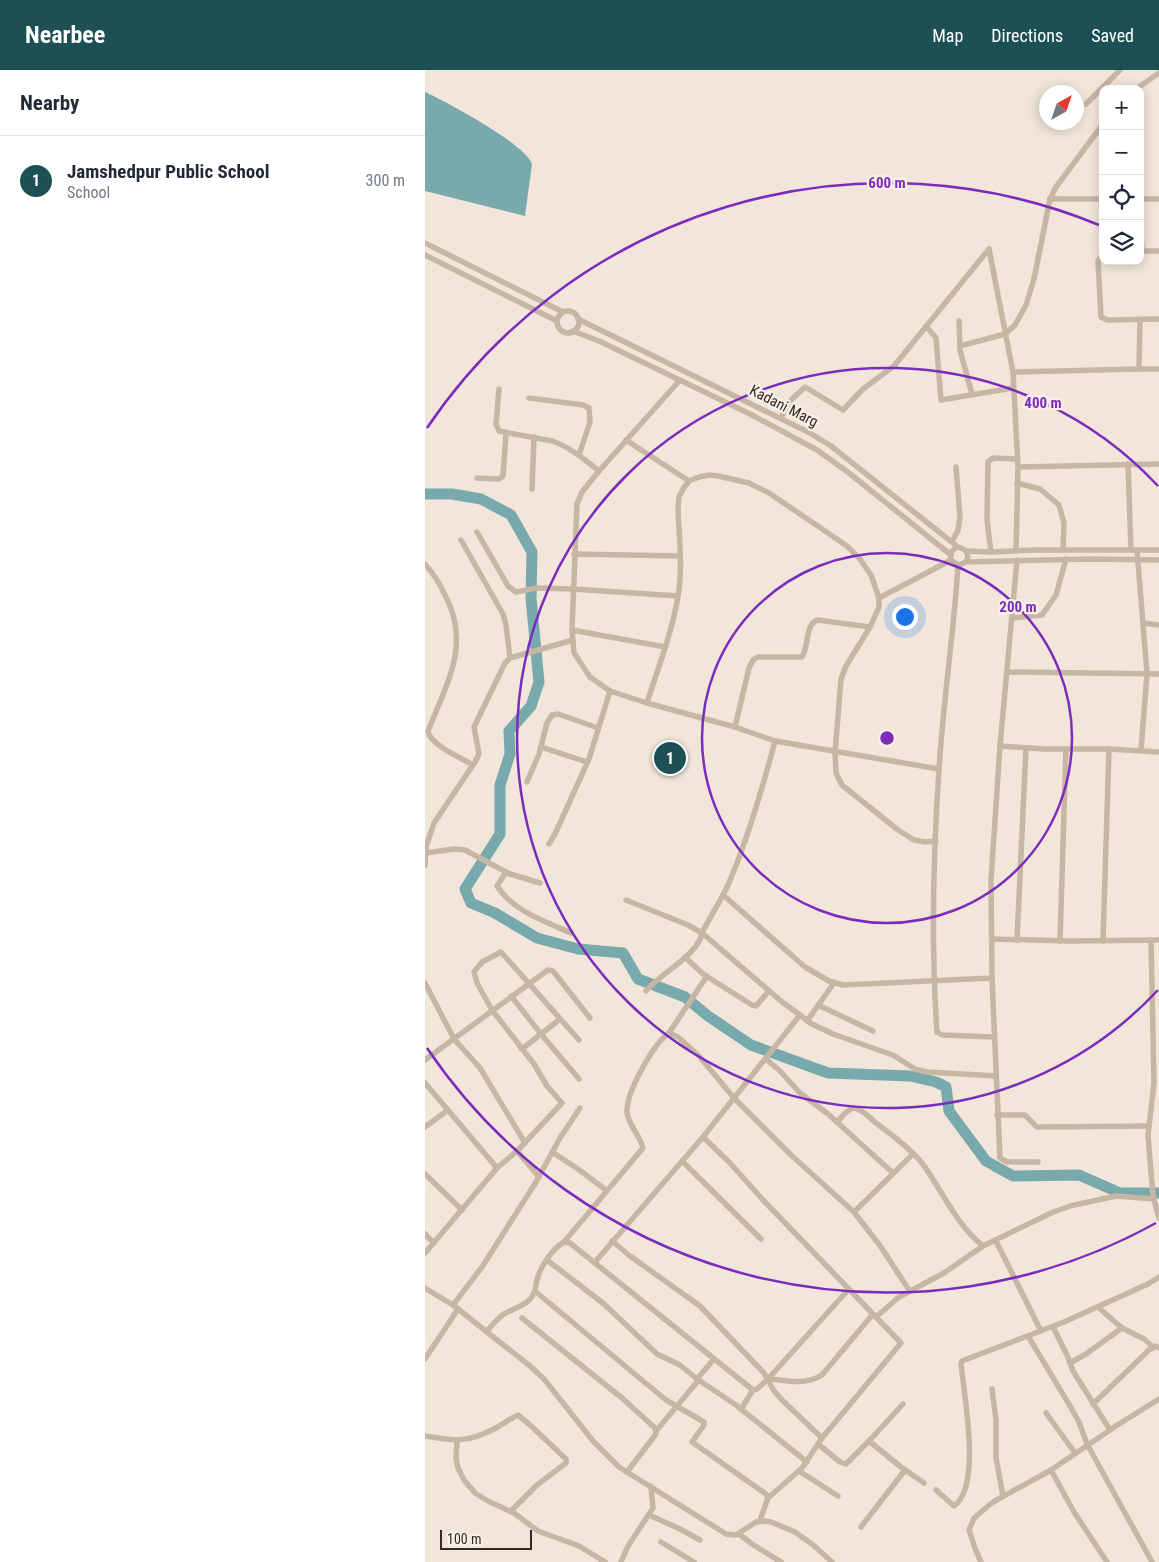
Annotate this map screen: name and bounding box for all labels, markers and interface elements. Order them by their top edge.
text: Nearbee [25,21,105,49]
text: Map [932,25,963,46]
text: Directions [991,25,1063,46]
text: Saved [1091,25,1134,46]
north arrow [1039,85,1084,130]
map controls [1099,85,1144,265]
button: + [1099,85,1144,130]
text: Nearby [20,91,79,115]
button: − [1099,130,1144,175]
text: Jamshedpur Public School [67,160,270,183]
text: 1 [32,171,40,190]
text: 300 m [366,171,405,190]
text: 600 m [868,174,906,192]
button: locate [1099,175,1144,220]
text: School [67,183,110,202]
button: layers [1099,220,1144,265]
street label: Kadani Marg [747,381,821,431]
text: 400 m [1024,394,1062,412]
text: 200 m [999,598,1037,616]
your location [892,604,918,630]
centre of rings [878,729,896,747]
pin: 1 [654,739,686,777]
scale bar [440,1527,533,1550]
text: 100 m [447,1531,482,1547]

